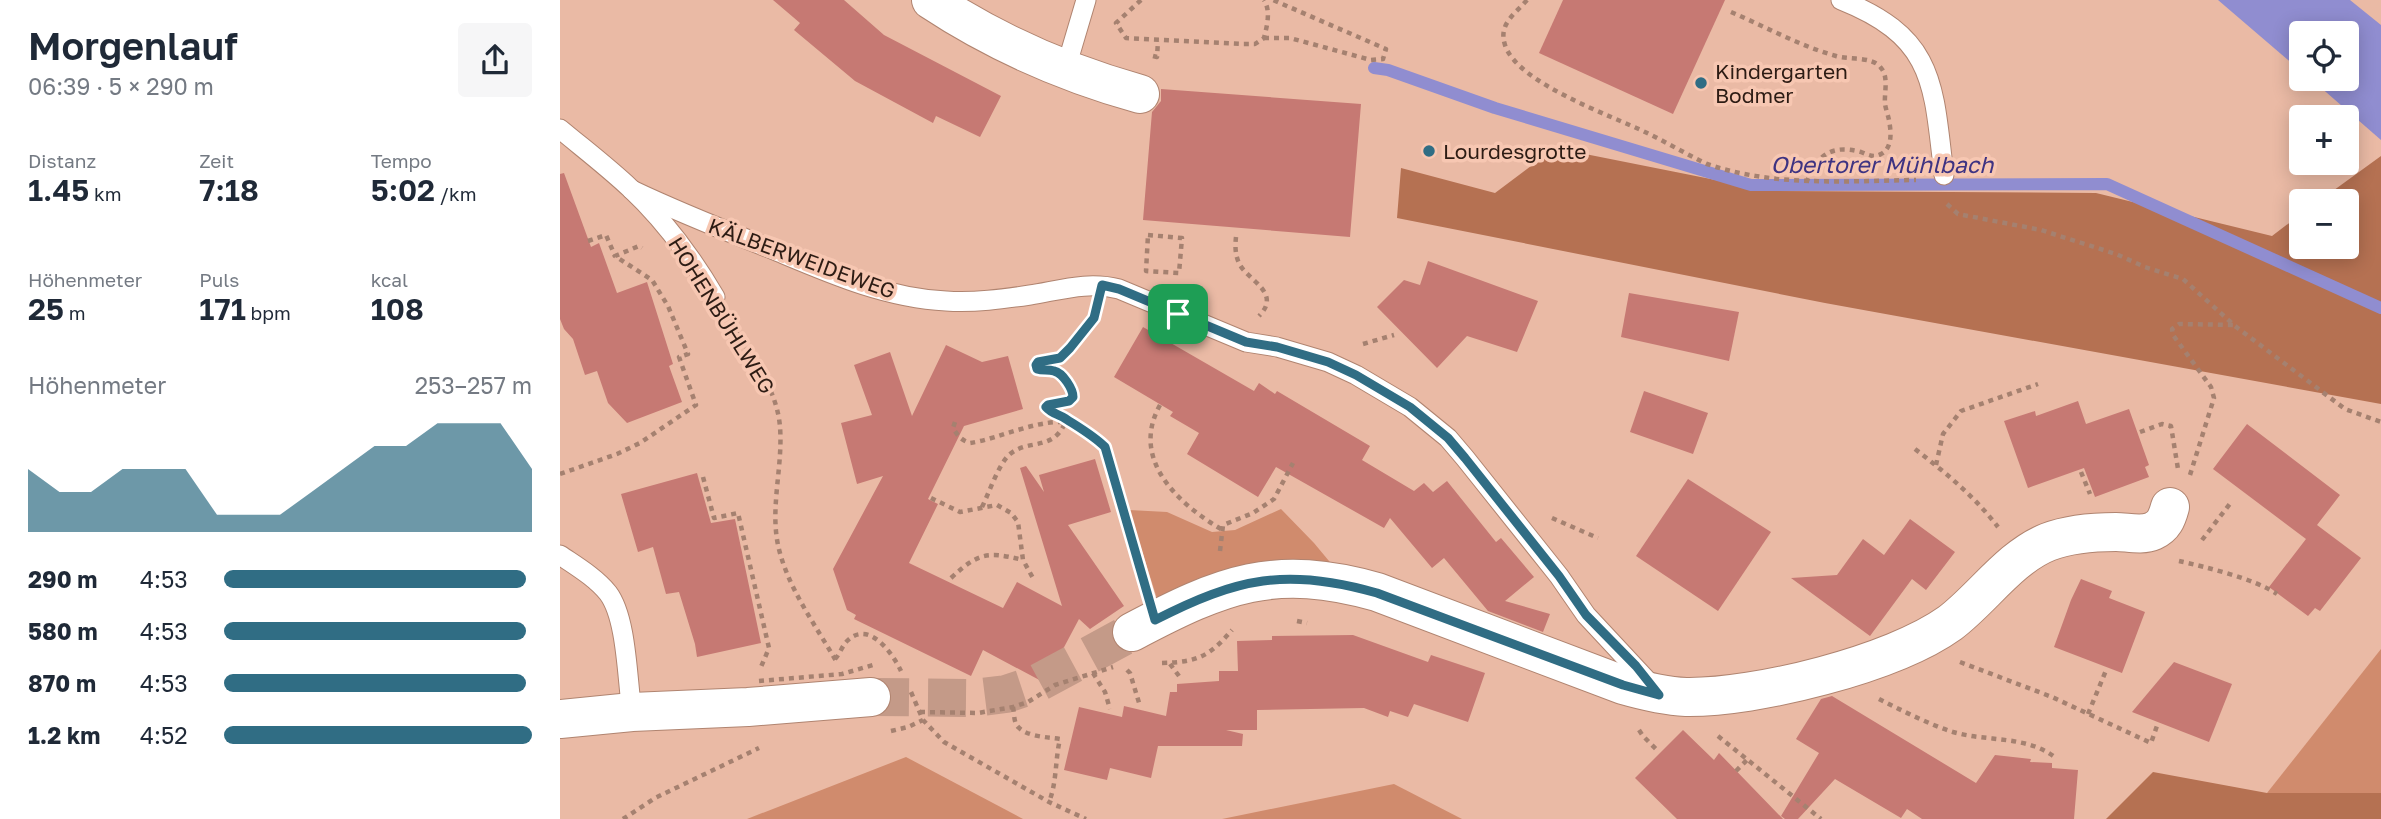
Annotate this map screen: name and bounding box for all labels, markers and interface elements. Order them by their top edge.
map controls [2289,21,2359,259]
button: locate [2289,21,2359,91]
text: Morgenlauf [28,23,238,68]
button: share [458,23,532,97]
place label: Kindergarten Bodmer [1715,58,1848,108]
text: 06:39 · 5 × 290 m [28,72,214,100]
marker: Kindergarten Bodmer [1693,75,1709,91]
button: + [2289,105,2359,175]
place label: Lourdesgrotte [1443,138,1587,164]
marker: Lourdesgrotte [1421,143,1437,159]
text: Distanz [28,149,96,172]
text: Zeit [199,149,234,172]
text: Tempo [371,149,432,172]
water label: Obertorer Mühlbach [1771,150,1994,178]
text: 1.45 [28,172,89,208]
text: 7:18 [199,172,259,208]
text: 5:02 [371,172,435,208]
text: km [89,182,122,205]
text: /km [435,182,477,205]
button: − [2289,189,2359,259]
street label: KÄLBERWEIDEWEG [705,212,899,304]
street label: HOHENBÜHLWEG [663,232,781,398]
text: Höhenmeter [28,268,142,291]
text: Puls [199,268,239,291]
text: kcal [371,268,408,291]
pin [1148,284,1208,344]
text: 25 [28,291,64,327]
text: 171 [199,291,246,327]
text: 108 [371,291,424,327]
icon: arrive [1159,295,1197,333]
text: m [64,301,86,324]
text: bpm [246,301,291,324]
text: Höhenmeter [28,371,166,399]
text: 253–257 m [415,371,532,399]
text: 290 m [28,565,97,593]
text: 4:53 [140,565,188,593]
text: 580 m [28,617,98,645]
text: 4:53 [140,617,188,645]
text: 870 m [28,669,96,697]
text: 4:53 [140,669,188,697]
text: 1.2 km [28,721,100,749]
text: 4:52 [140,721,188,749]

